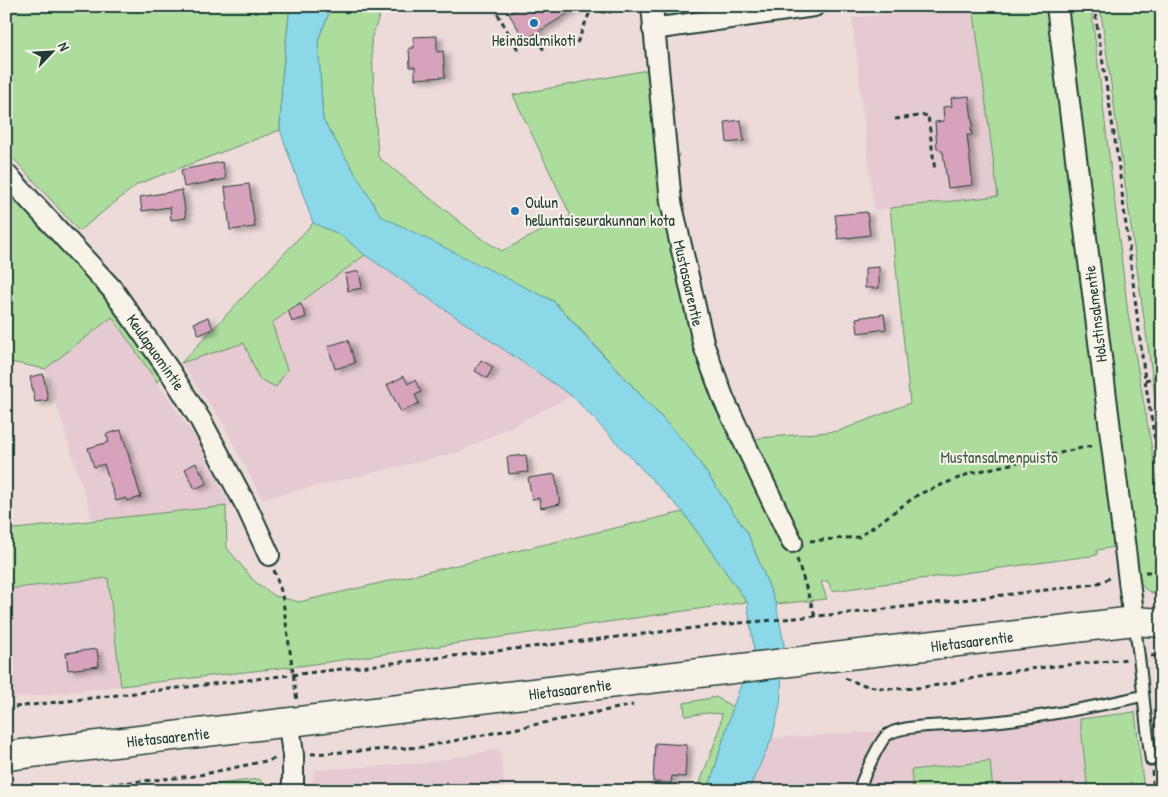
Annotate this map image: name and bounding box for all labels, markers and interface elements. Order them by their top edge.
marker: Heinäsalmikoti [528,17,540,29]
north arrow [28,28,78,78]
place label: Heinäsalmikoti [492,29,576,51]
text: N [54,39,75,54]
place label: Oulun helluntaiseurakunnan kota [525,191,675,231]
marker: Oulun helluntaiseurakunnan kota [509,205,521,217]
street label: Mustasaarentie [668,238,710,329]
street label: Holstinsalmentie [1078,264,1112,364]
street label: Keulapuomintie [122,309,191,395]
park label: Mustansalmenpuisto [940,446,1058,468]
street label: Hietasaarentie [929,625,1015,657]
street label: Hietasaarentie [527,673,613,705]
street label: Hietasaarentie [126,722,211,752]

